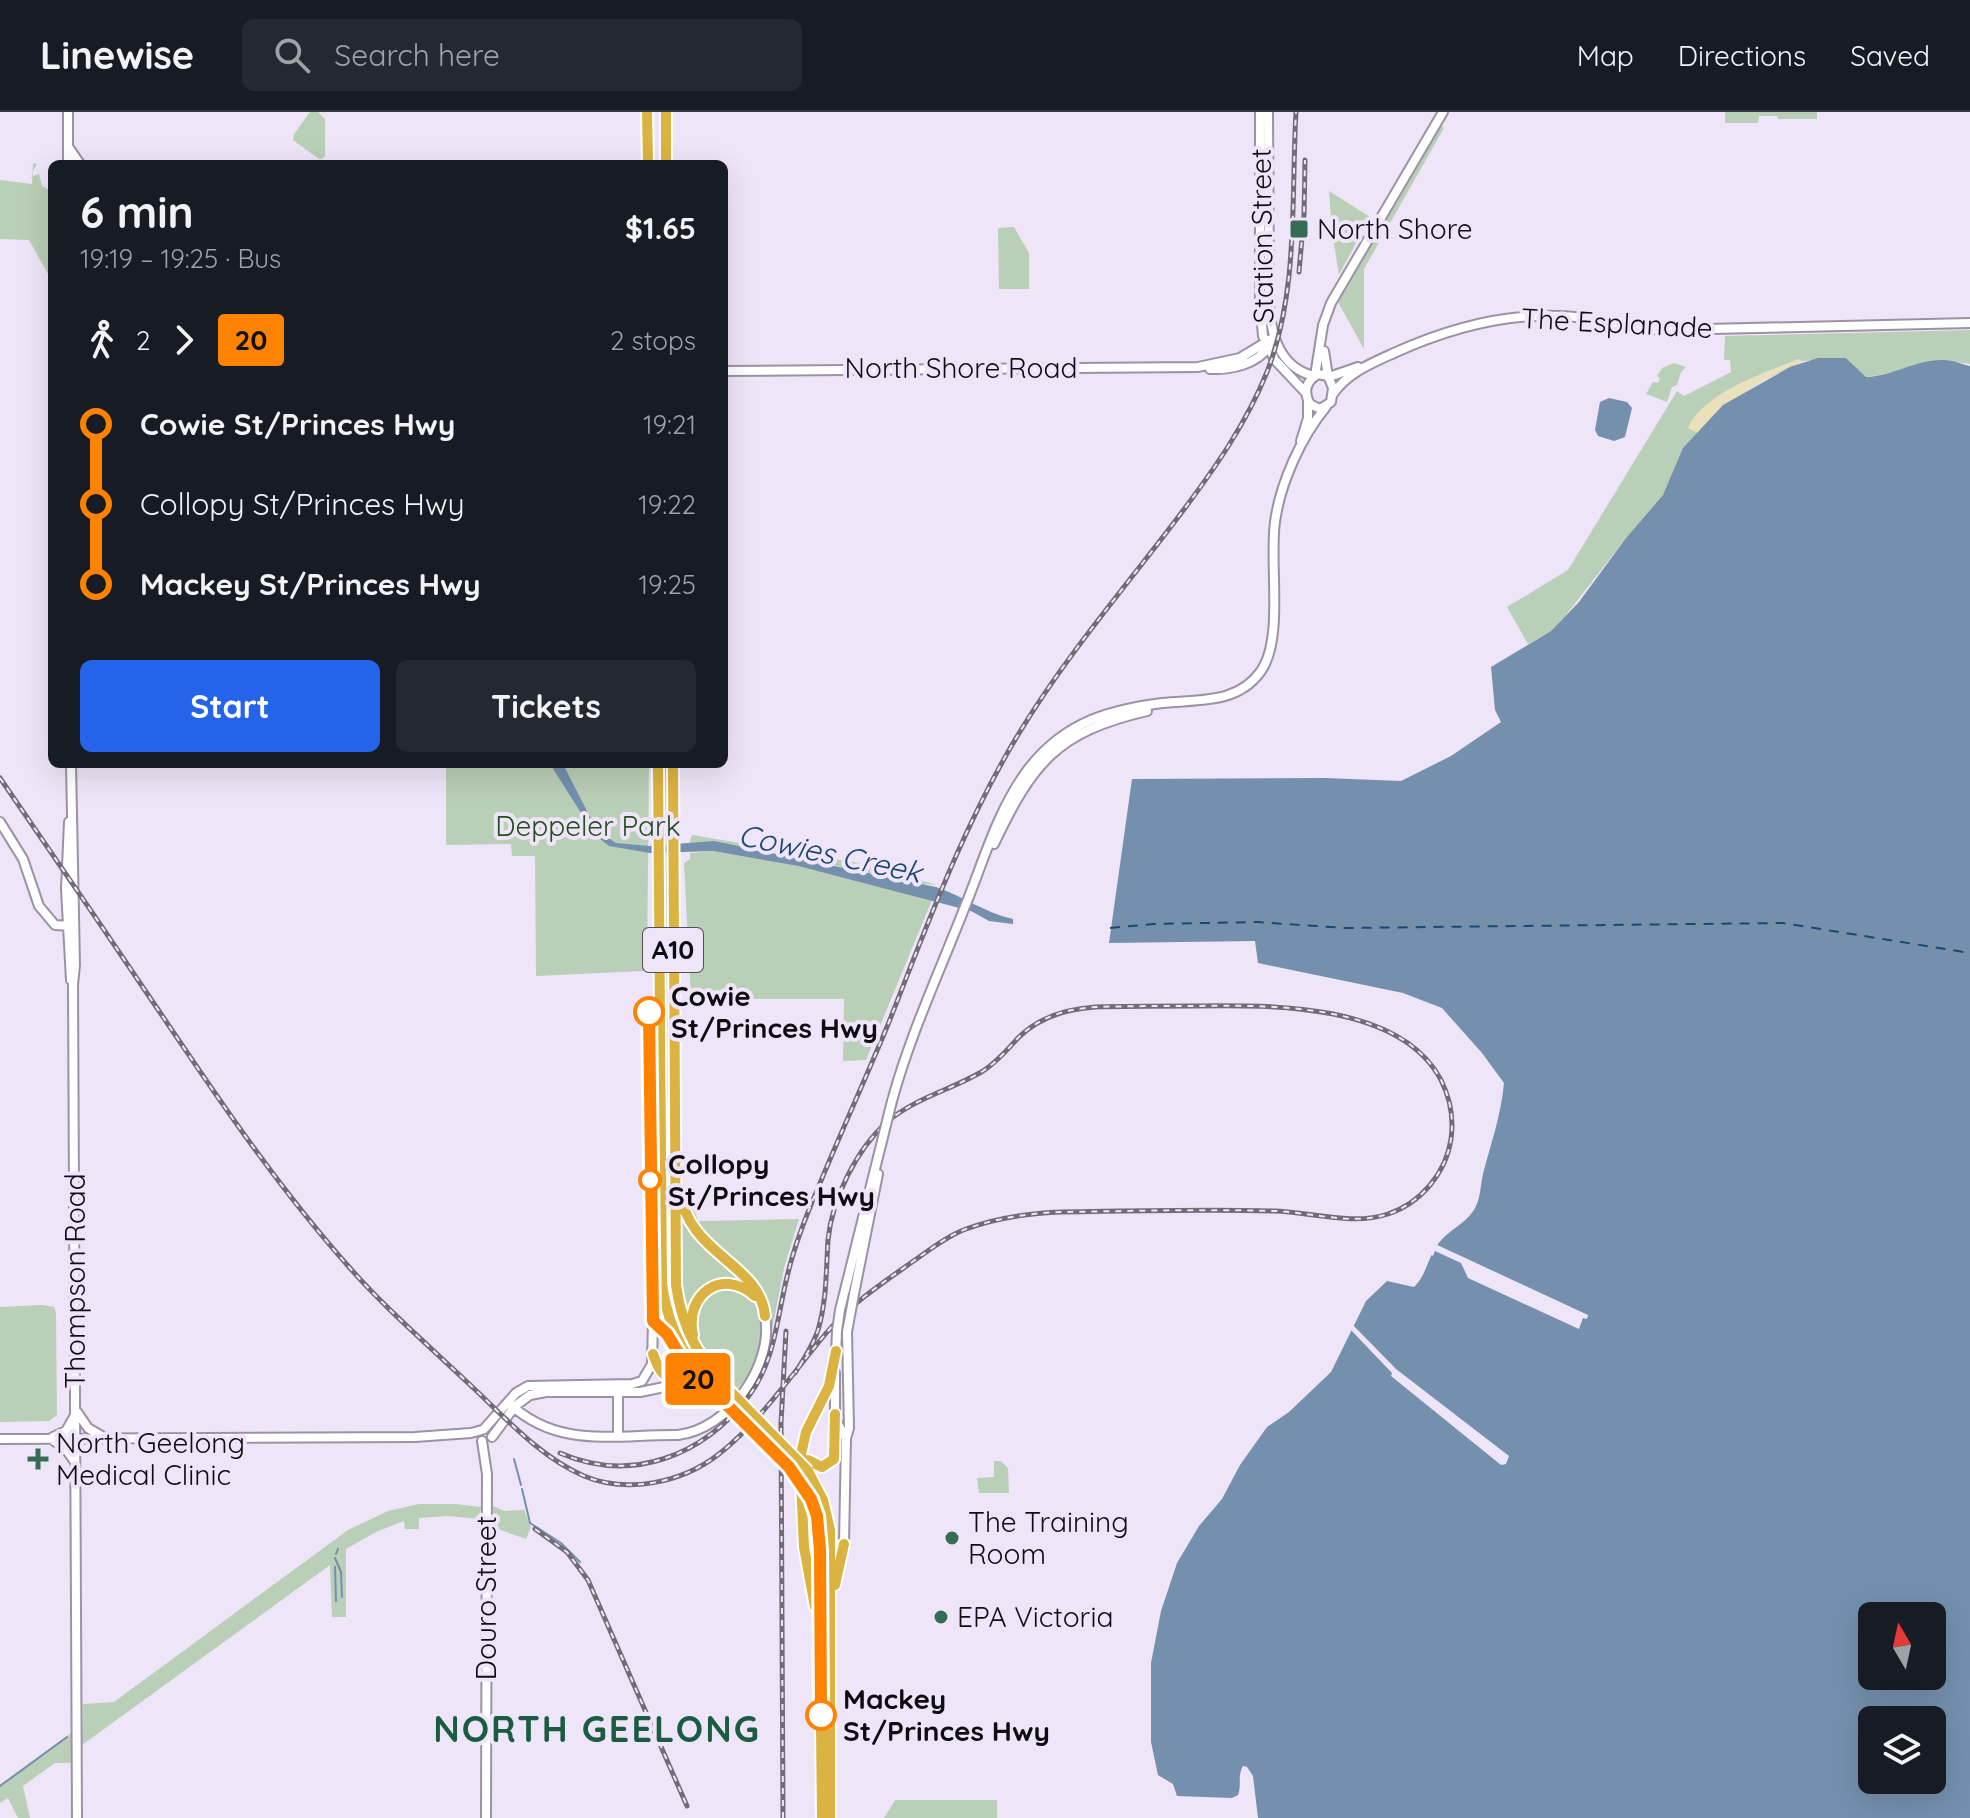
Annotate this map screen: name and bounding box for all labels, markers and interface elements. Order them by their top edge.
search box [242,19,802,91]
text: Linewise [40,31,194,79]
icon: search [270,33,314,77]
text: Search here [334,36,500,74]
text: Map [1577,38,1634,73]
text: Directions [1678,38,1806,73]
text: Saved [1850,38,1930,73]
street label: Station Street [1242,148,1281,324]
text: 6 min [80,184,194,239]
text: $1.65 [625,209,696,247]
place label: North Shore [1317,211,1473,246]
marker: North Shore [1288,218,1310,240]
text: 19:19 – 19:25 · Bus [80,242,281,275]
street label: The Esplanade [1520,300,1714,345]
icon: walk [80,318,124,362]
icon: forward [162,318,206,362]
text: 20 [234,322,268,357]
text: 2 [136,324,150,357]
text: 2 stops [610,324,696,357]
street label: North Shore Road [845,350,1077,385]
text: Cowie St/Princes Hwy [140,405,455,443]
text: 19:21 [643,408,696,441]
text: Collopy St/Princes Hwy [140,485,465,523]
text: 19:22 [638,488,696,521]
text: Mackey St/Princes Hwy [140,565,481,603]
text: 19:25 [638,568,696,601]
button: Start [80,660,380,752]
button: Tickets [396,660,696,752]
park label: Deppeler Park [495,808,681,843]
water label: Cowies Creek [735,815,928,892]
road number: A10 [643,928,703,972]
place label: Cowie St/Princes Hwy [671,978,878,1045]
marker: Cowie St/Princes Hwy [634,997,664,1027]
place label: Collopy St/Princes Hwy [668,1146,875,1213]
marker: Collopy St/Princes Hwy [639,1169,661,1191]
street label: Thompson Road [57,1173,92,1389]
line badge: 20 [662,1353,734,1405]
text: 20 [681,1361,715,1396]
place label: North Geelong Medical Clinic [56,1425,245,1492]
marker: North Geelong Medical Clinic [27,1448,49,1470]
place label: The Training Room [968,1504,1129,1571]
street label: Douro Street [468,1516,503,1680]
marker: The Training Room [943,1529,961,1547]
place label: EPA Victoria [957,1599,1113,1634]
north arrow [1858,1602,1946,1690]
map controls [1858,1602,1946,1794]
marker: EPA Victoria [932,1608,950,1626]
place label: Mackey St/Princes Hwy [843,1681,1050,1748]
marker: Mackey St/Princes Hwy [806,1700,836,1730]
district label: NORTH GEELONG [433,1706,761,1751]
button: layers [1858,1706,1946,1794]

